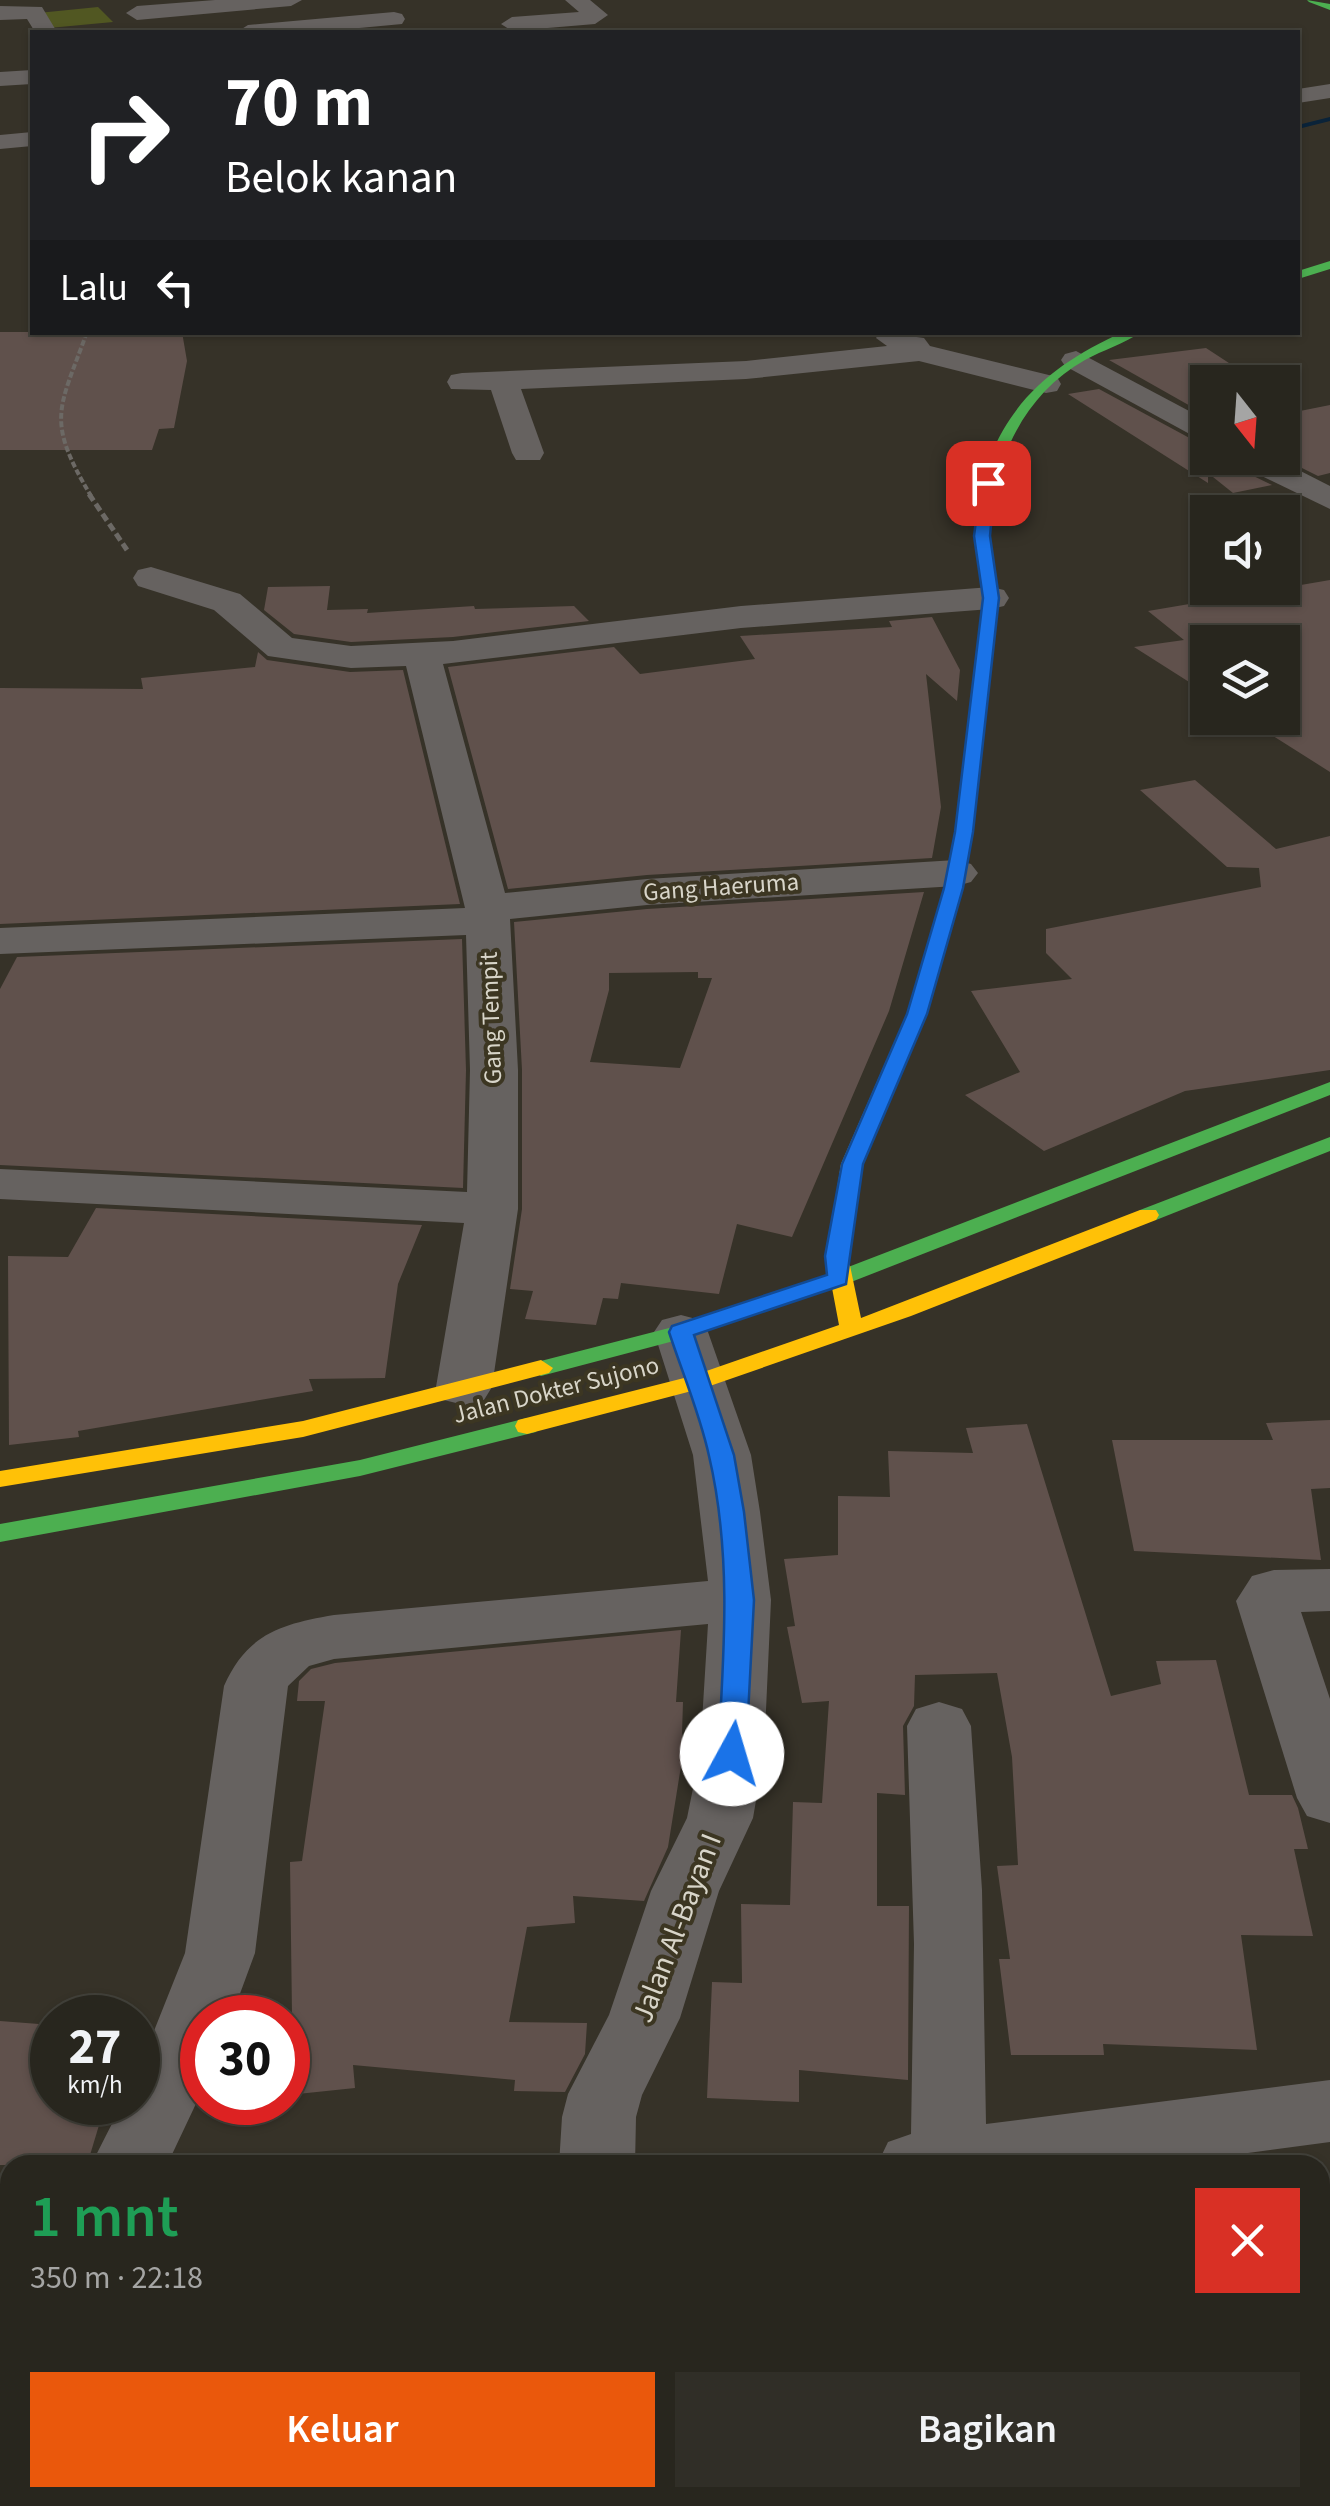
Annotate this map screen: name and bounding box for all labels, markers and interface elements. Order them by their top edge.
text: 70 m [225,53,373,153]
icon: right [60,70,190,200]
text: Belok kanan [225,146,457,210]
icon: left [148,260,203,315]
text: Lalu [60,261,128,315]
north arrow [1190,365,1300,475]
map controls [1190,365,1300,735]
pin [946,441,1031,526]
icon: arrive [961,456,1016,511]
button: sound [1190,495,1300,605]
button: layers [1190,625,1300,735]
street label: Gang Haeruma [642,864,800,910]
street label: Gang Tempit [471,951,511,1085]
street label: Jalan Dokter Sujono [449,1347,663,1433]
position arrow [680,1702,784,1806]
street label: Jalan Al-Bayan I [621,1827,733,2029]
speed limit sign: 30 [180,1995,310,2125]
text: 27 [69,2012,121,2083]
text: km/h [67,2067,123,2103]
text: 1 mnt [30,2175,179,2260]
button: close [1195,2188,1300,2293]
text: 350 m · 22:18 [30,2255,203,2301]
button: Keluar [30,2372,655,2487]
button: Bagikan [675,2372,1300,2487]

